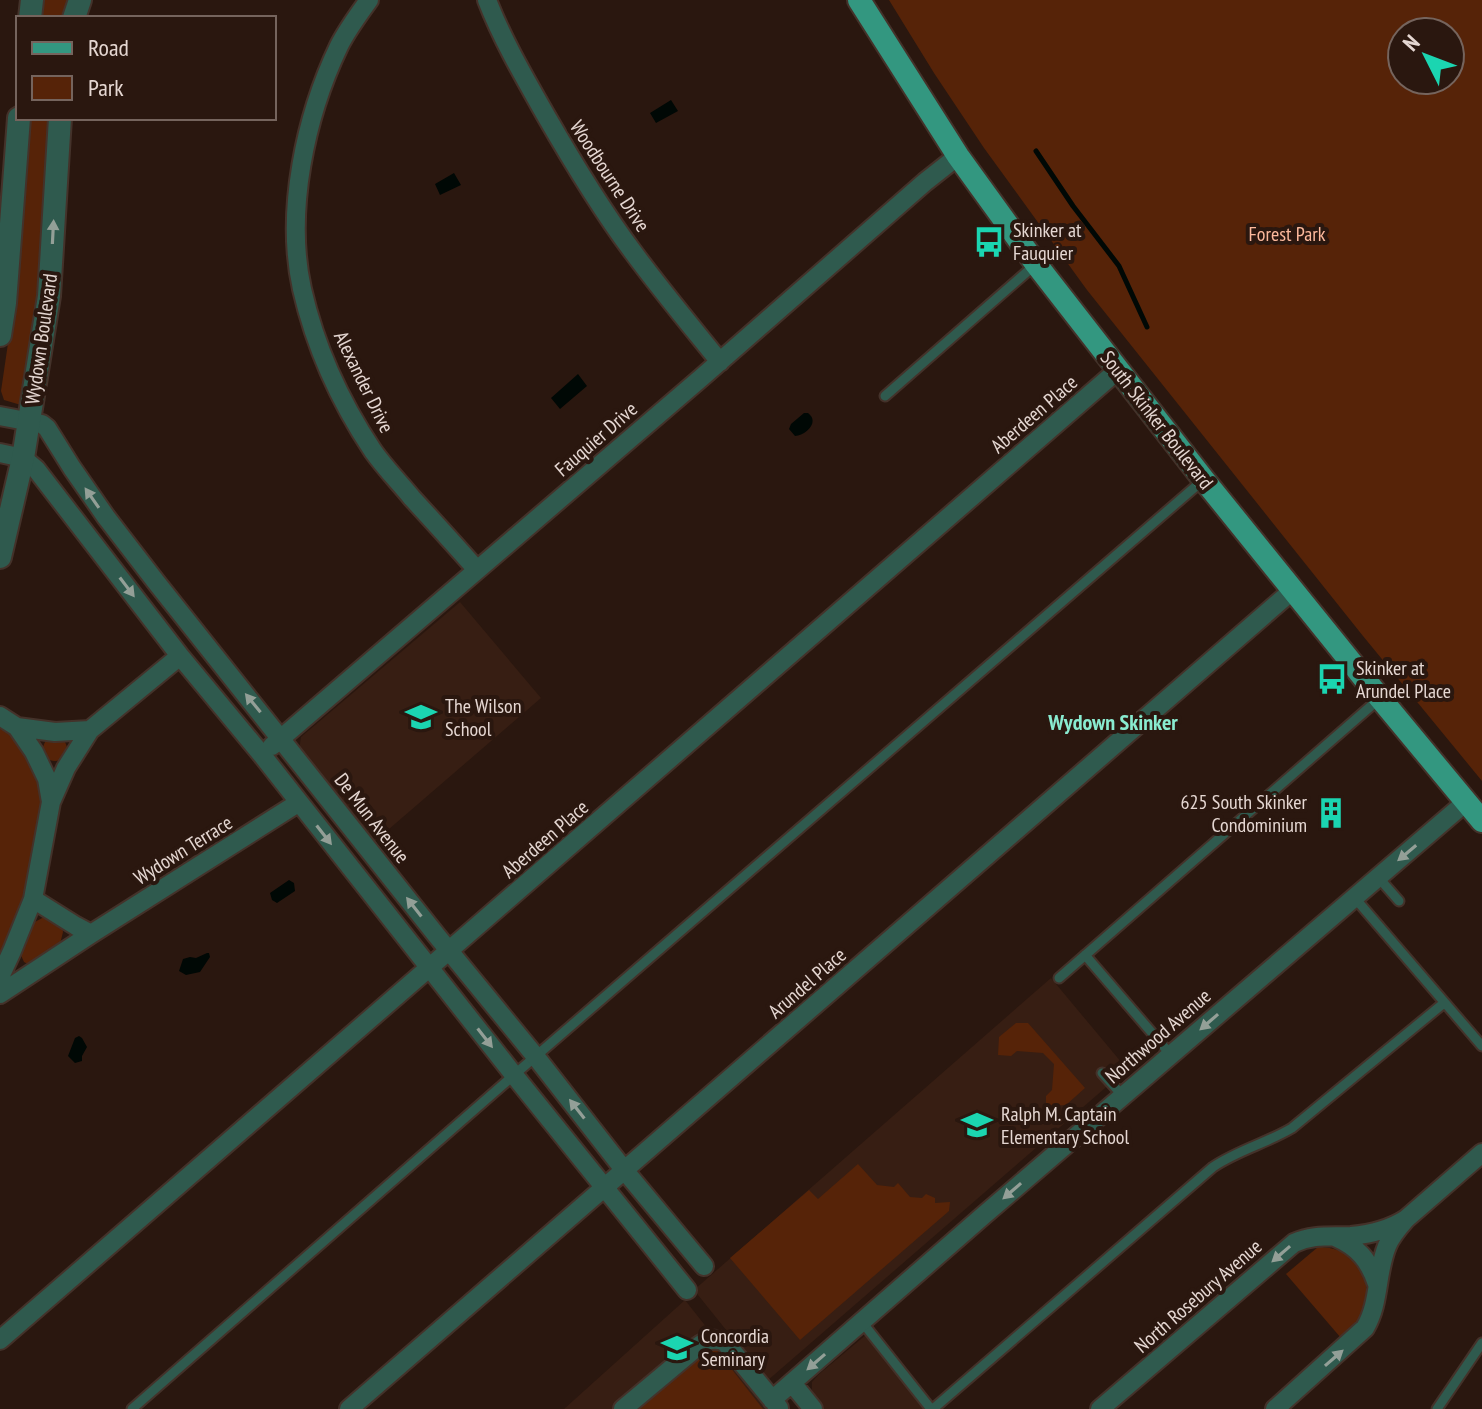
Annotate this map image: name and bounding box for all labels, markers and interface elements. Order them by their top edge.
legend [16,16,276,120]
north arrow [1386,16,1466,96]
text: N [1397,29,1426,56]
text: Road [88,32,129,63]
text: Park [88,72,124,103]
street label: Woodbourne Drive [564,115,656,237]
place label: Skinker at Fauquier [1013,217,1082,266]
one-way arrow [47,219,60,244]
park label: Forest Park [1249,221,1326,247]
bus stop icon: Skinker at Fauquier [972,225,1006,259]
street label: Wydown Boulevard [19,272,63,406]
street label: Alexander Drive [328,327,400,437]
street label: South Skinker Boulevard [1095,346,1219,494]
street label: Aberdeen Place [985,369,1083,459]
street label: Fauquier Drive [549,396,643,482]
one-way arrow [85,488,100,509]
one-way arrow [119,577,135,597]
place label: Skinker at Arundel Place [1356,655,1451,704]
bus stop icon: Skinker at Arundel Place [1315,662,1349,696]
one-way arrow [245,693,261,713]
place label: The Wilson School [445,693,522,742]
school or university icon: The Wilson School [404,700,438,734]
district label: Wydown Skinker [1047,708,1178,736]
street label: De Mun Avenue [329,768,415,868]
place label: 625 South Skinker Condominium [1181,789,1308,838]
street label: Aberdeen Place [496,794,594,884]
building icon: 625 South Skinker Condominium [1314,796,1348,830]
street label: Wydown Terrace [129,809,237,891]
one-way arrow [315,825,331,845]
one-way arrow [1397,843,1416,861]
one-way arrow [406,897,423,917]
street label: Arundel Place [763,942,851,1024]
street label: Northwood Avenue [1100,983,1216,1089]
one-way arrow [1200,1012,1219,1030]
one-way arrow [477,1028,493,1048]
one-way arrow [569,1099,586,1119]
place label: Ralph M. Captain Elementary School [1001,1101,1129,1150]
school or university icon: Ralph M. Captain Elementary School [960,1108,994,1142]
one-way arrow [1003,1182,1023,1199]
street label: North Rosebury Avenue [1129,1234,1267,1358]
one-way arrow [1271,1245,1291,1262]
place label: Concordia Seminary [701,1323,769,1372]
school or university icon: Concordia Seminary [660,1331,694,1365]
one-way arrow [1323,1350,1343,1367]
one-way arrow [807,1353,827,1370]

